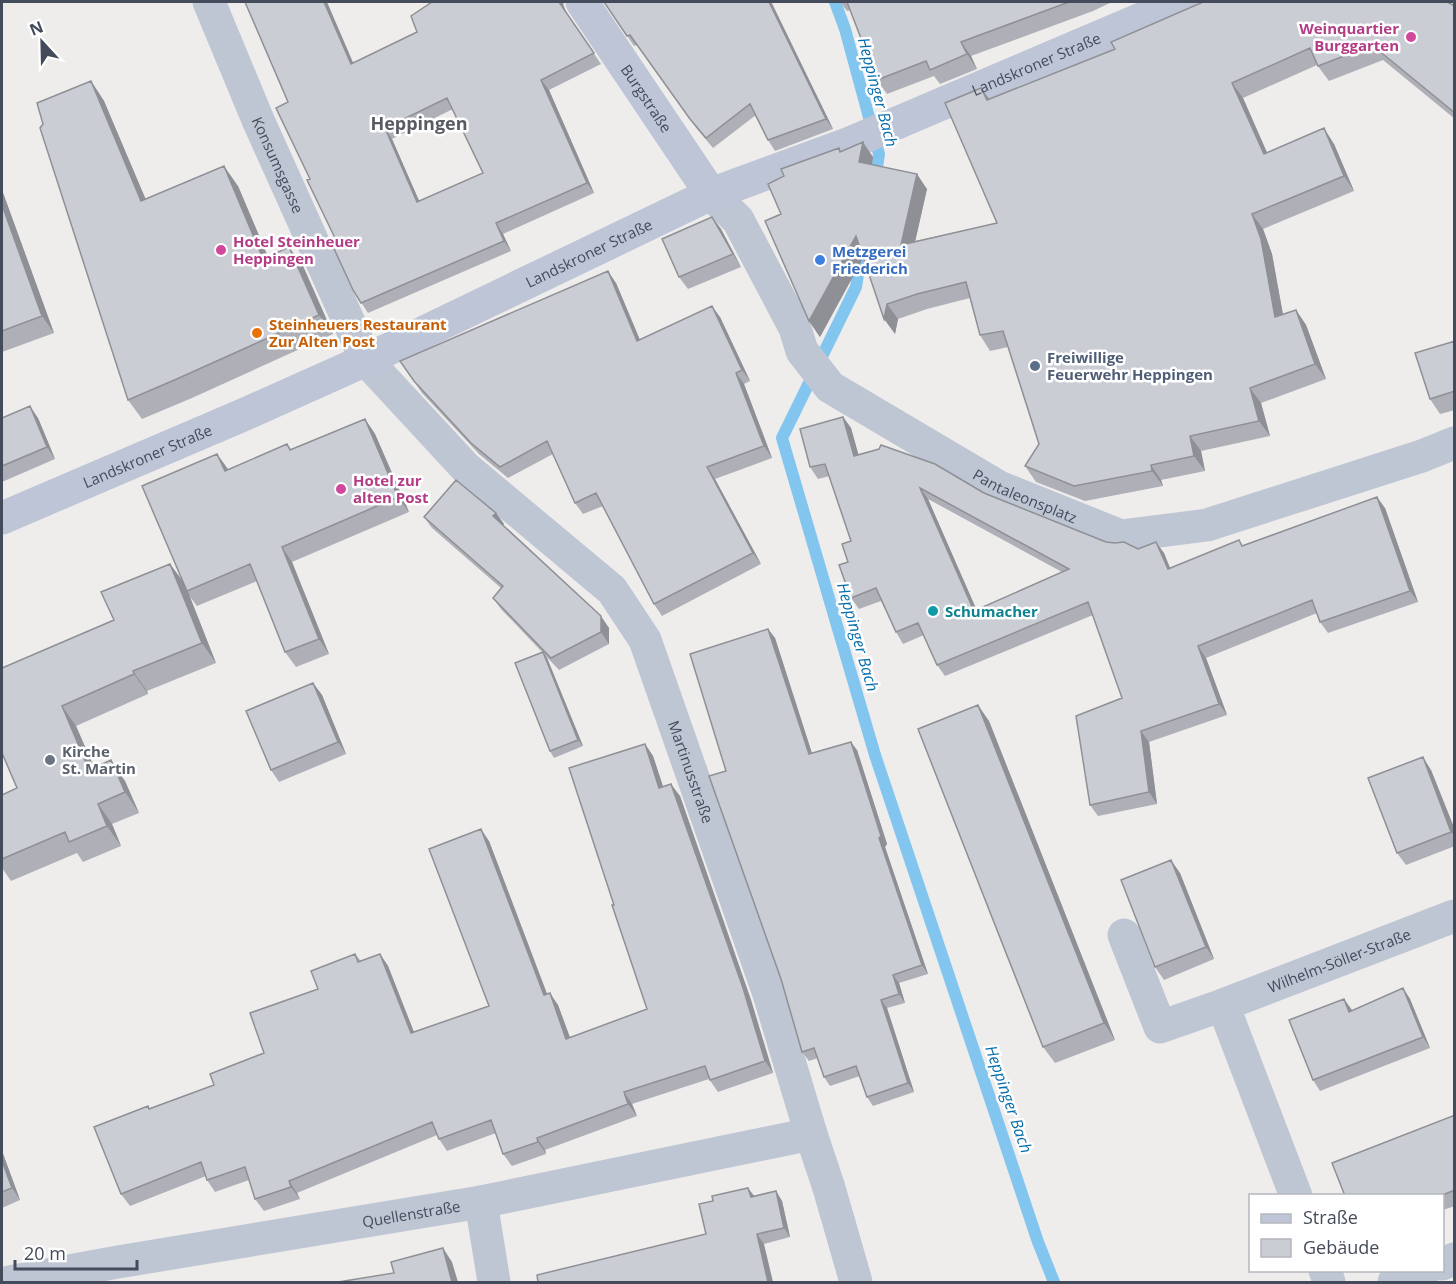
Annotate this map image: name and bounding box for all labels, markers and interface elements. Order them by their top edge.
north arrow [12,12,72,72]
text: N [26,15,47,41]
place label: Weinquartier Burggarten [1299,18,1399,55]
street label: Landskroner Straße [969,27,1104,100]
marker: Weinquartier Burggarten [1404,30,1418,44]
water label: Heppinger Bach [853,35,903,149]
street label: Burgstraße [617,60,677,136]
district label: Heppingen [370,111,468,135]
street label: Konsumsgasse [248,113,309,216]
street label: Landskroner Straße [522,214,655,292]
place label: Hotel Steinheuer Heppingen [233,231,360,268]
place label: Metzgerei Friederich [832,241,908,278]
marker: Hotel Steinheuer Heppingen [214,243,228,257]
marker: Metzgerei Friederich [813,253,827,267]
place label: Steinheuers Restaurant Zur Alten Post [269,314,447,351]
marker: Steinheuers Restaurant Zur Alten Post [250,326,264,340]
place label: Freiwillige Feuerwehr Heppingen [1047,347,1213,384]
marker: Freiwillige Feuerwehr Heppingen [1028,359,1042,373]
street label: Landskroner Straße [80,420,215,492]
street label: Pantaleonsplatz [969,464,1080,527]
place label: Hotel zur alten Post [353,470,429,507]
marker: Hotel zur alten Post [334,482,348,496]
water label: Heppinger Bach [832,580,884,694]
place label: Schumacher [945,601,1038,621]
marker: Schumacher [926,604,940,618]
street label: Martinusstraße [664,718,718,826]
place label: Kirche St. Martin [62,741,136,778]
marker: Kirche St. Martin [43,753,57,767]
street label: Wilhelm-Söller-Straße [1265,924,1414,997]
water label: Heppinger Bach [980,1042,1038,1156]
legend [1249,1194,1444,1272]
street label: Quellenstraße [361,1196,462,1232]
text: Straße [1303,1205,1358,1229]
scale bar [15,1233,136,1271]
text: Gebäude [1303,1235,1379,1259]
text: 20 m [24,1241,66,1265]

